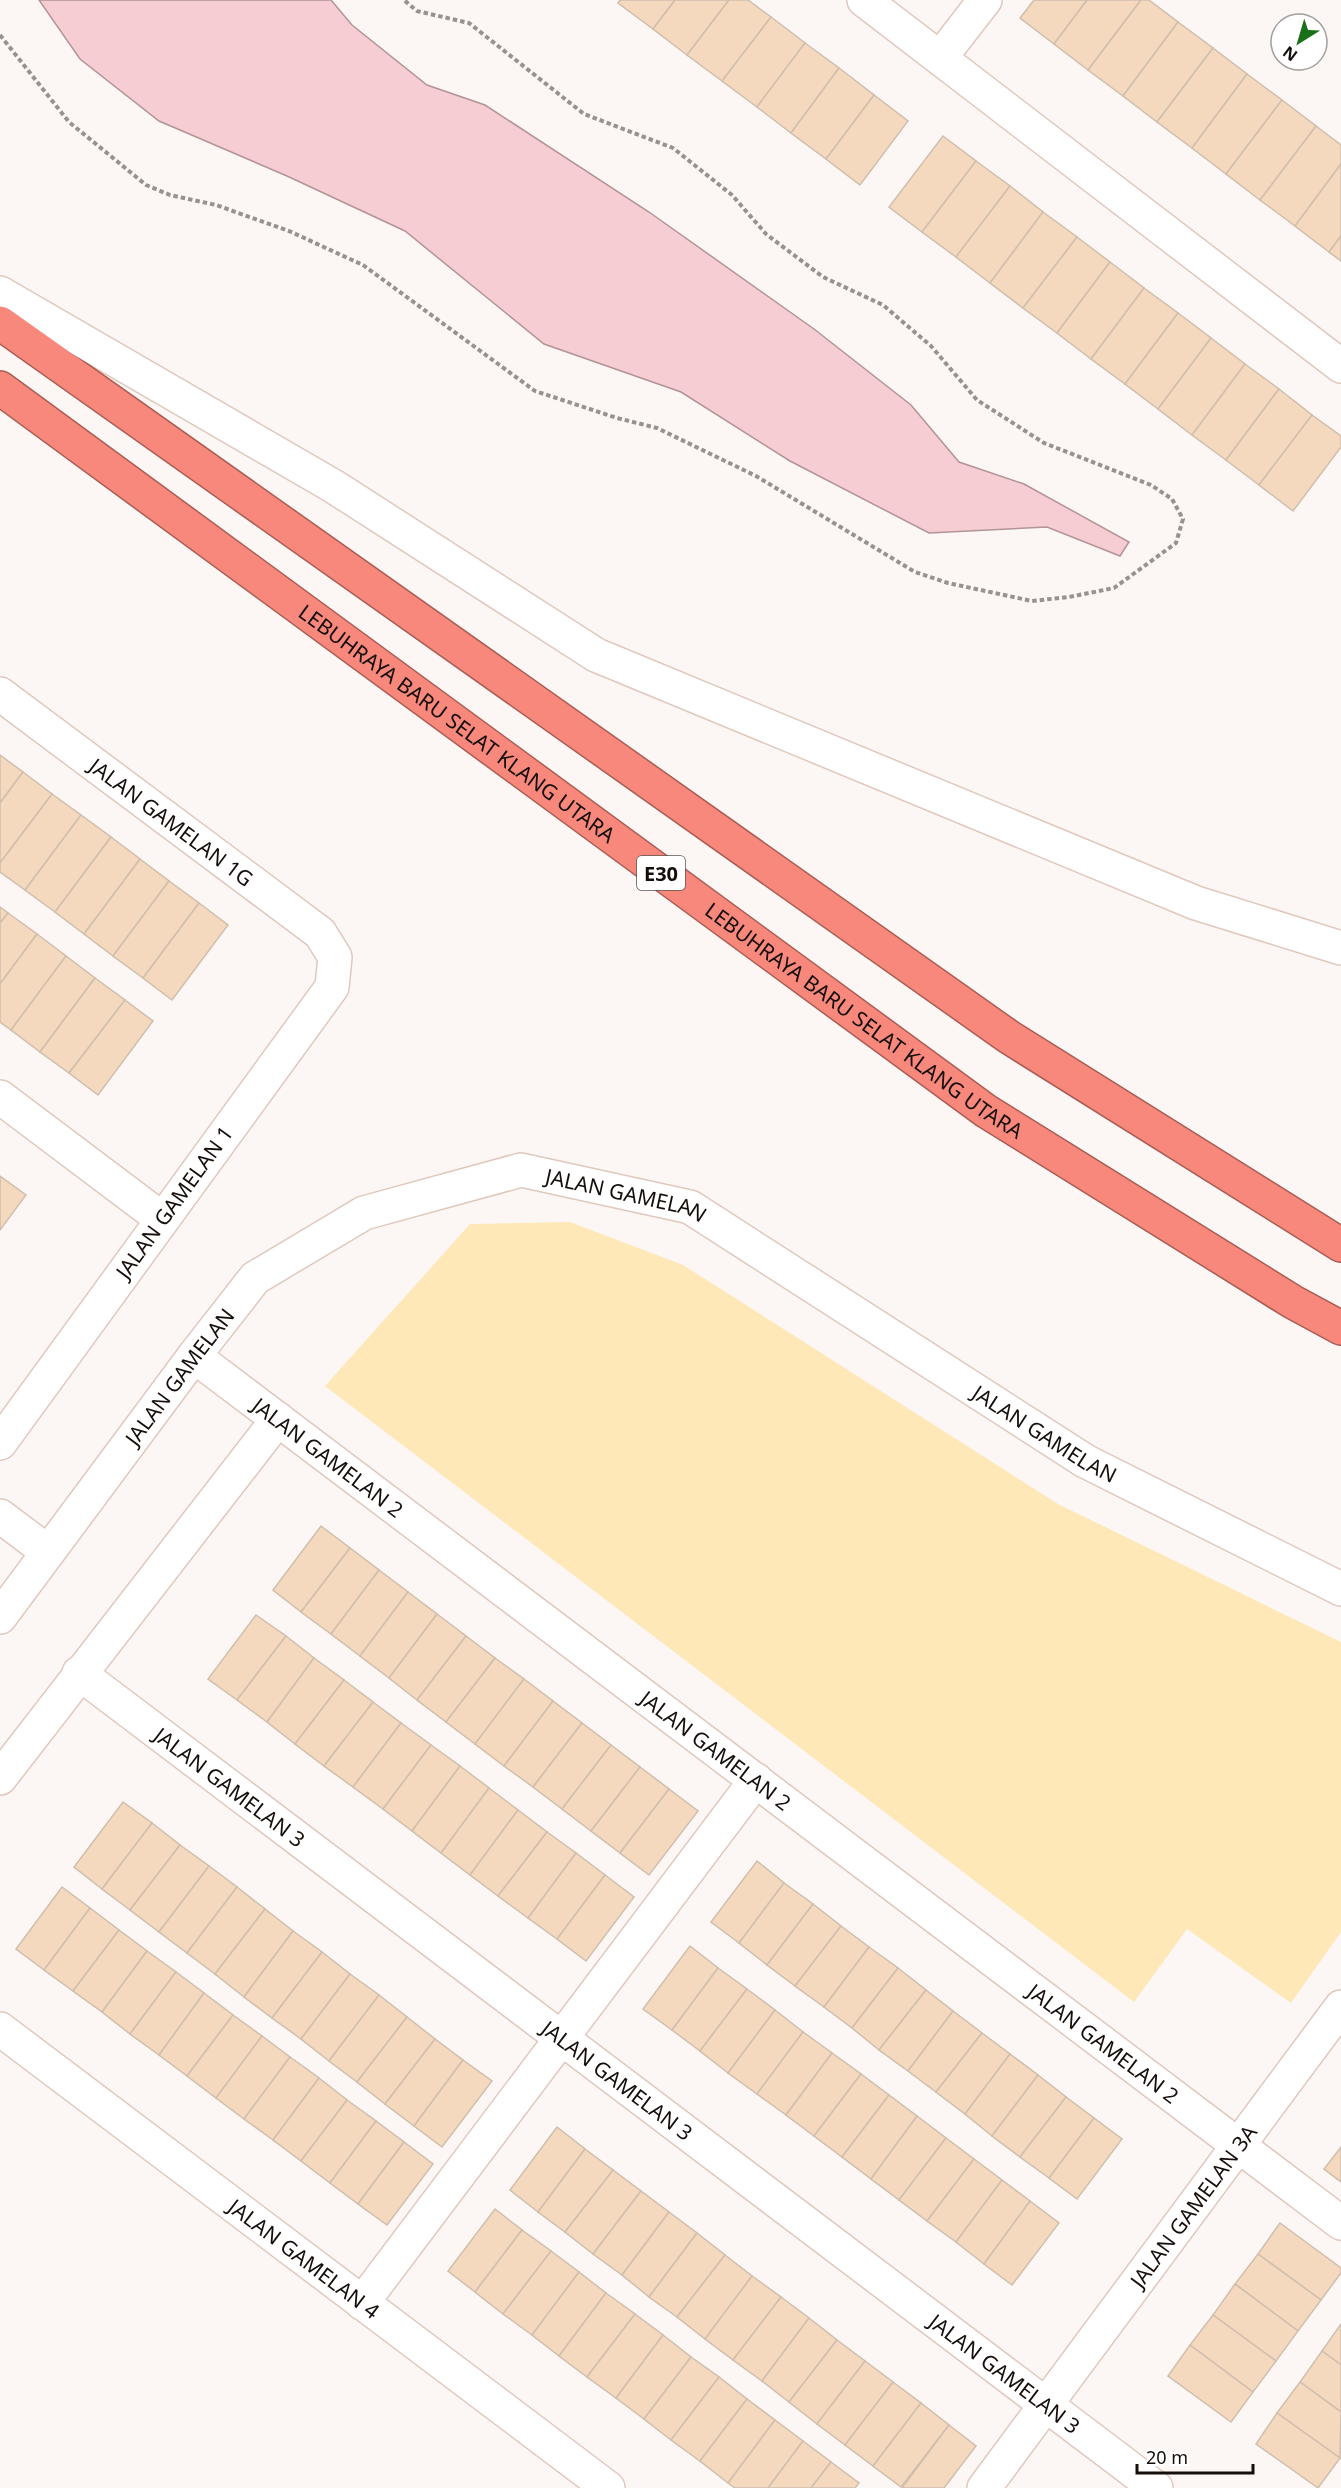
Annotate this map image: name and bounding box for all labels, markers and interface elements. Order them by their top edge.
north arrow [1269,12,1329,72]
text: N [1278,41,1302,67]
street label: LEBUHRAYA BARU SELAT KLANG UTARA [293,598,622,849]
street label: JALAN GAMELAN 1G [82,750,259,892]
road number: E30 [637,856,685,890]
street label: LEBUHRAYA BARU SELAT KLANG UTARA [700,896,1029,1145]
street label: JALAN GAMELAN 1 [108,1120,239,1286]
street label: JALAN GAMELAN [541,1161,712,1228]
street label: JALAN GAMELAN [117,1302,240,1452]
street label: JALAN GAMELAN [966,1377,1122,1489]
street label: JALAN GAMELAN 2 [245,1390,409,1523]
street label: JALAN GAMELAN 2 [633,1683,797,1817]
street label: JALAN GAMELAN 3 [147,1720,311,1853]
street label: JALAN GAMELAN 2 [1021,1976,1185,2110]
street label: JALAN GAMELAN 3 [534,2013,698,2147]
street label: JALAN GAMELAN 3A [1122,2119,1263,2295]
street label: JALAN GAMELAN 4 [221,2191,385,2325]
street label: JALAN GAMELAN 3 [922,2306,1086,2440]
scale bar [1137,2437,1252,2475]
text: 20 m [1146,2445,1188,2469]

